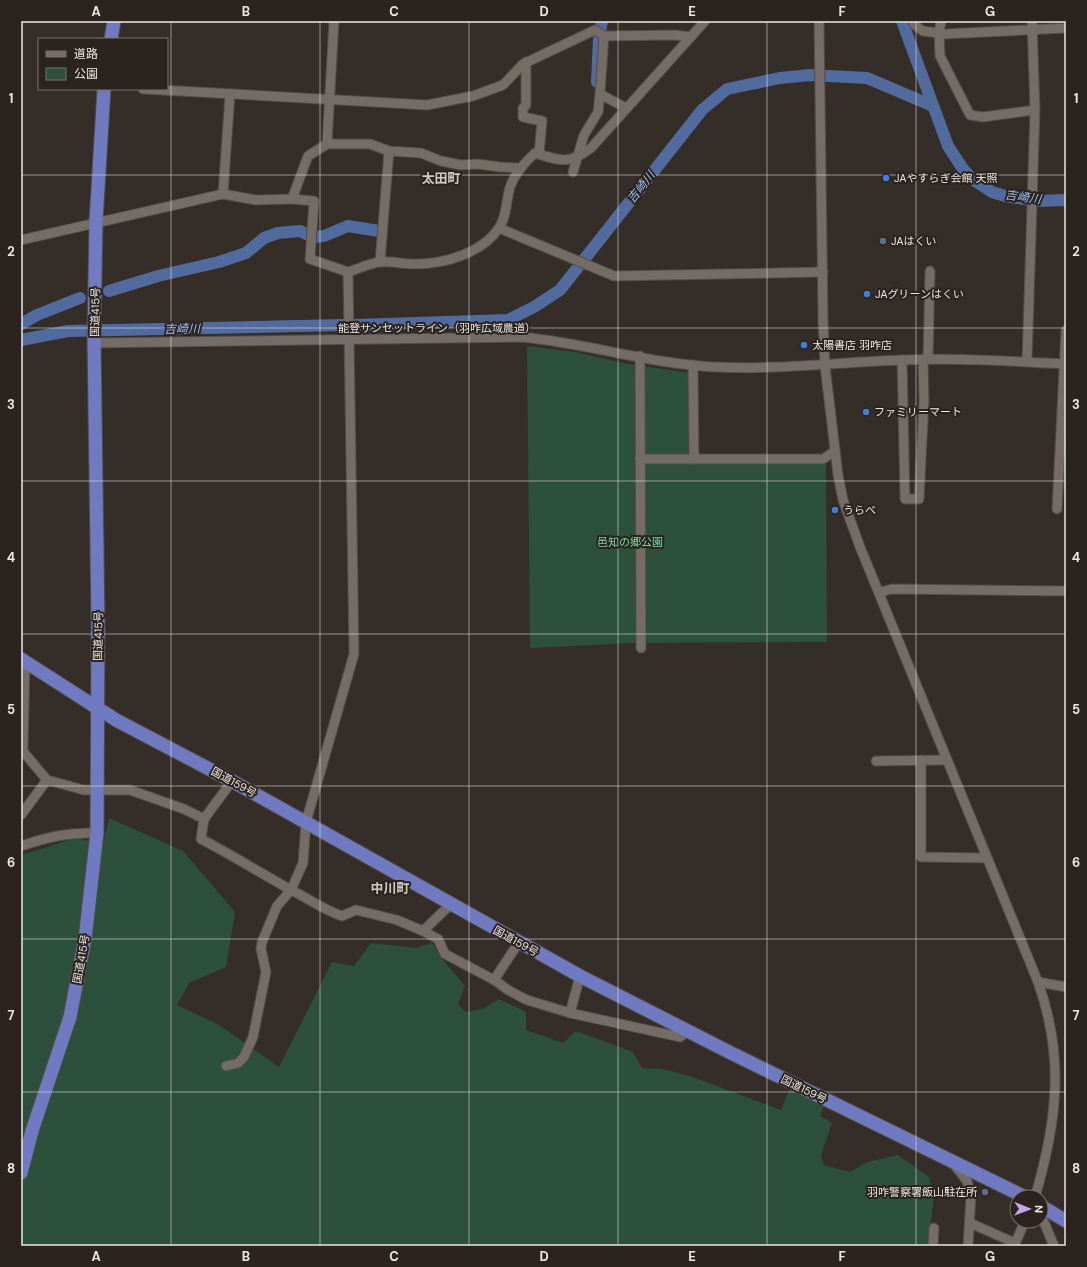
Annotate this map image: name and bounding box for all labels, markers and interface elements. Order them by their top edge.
text: A [91,3,101,20]
text: B [242,3,250,20]
text: C [389,3,399,20]
text: D [539,3,549,20]
text: E [688,3,696,20]
text: F [838,3,846,20]
text: G [985,3,995,20]
legend [38,38,168,90]
text: 道路 [74,46,98,62]
text: 公園 [74,66,98,82]
text: 1 [9,90,13,107]
text: 1 [1074,90,1078,107]
water label: 吉崎川 [624,166,660,206]
district label: 太田町 [421,170,461,187]
place label: JAやすらぎ会館 天照 [894,171,997,185]
marker: JAやすらぎ会館 天照 [881,173,891,183]
water label: 吉崎川 [1004,187,1044,208]
place label: JAはくい [891,234,937,248]
marker: JAはくい [878,236,888,246]
text: 2 [7,243,15,260]
text: 2 [1072,243,1080,260]
street label: 国道415号 [88,287,102,337]
place label: JAグリーンはくい [875,287,964,301]
marker: JAグリーンはくい [862,289,872,299]
water label: 吉崎川 [164,321,202,337]
street label: 能登サンセットライン（羽咋広域農道） [338,321,536,335]
place label: 太陽書店 羽咋店 [812,338,892,352]
marker: 太陽書店 羽咋店 [799,340,809,350]
text: 3 [7,396,15,413]
text: 3 [1072,396,1080,413]
place label: ファミリーマート [874,405,962,419]
marker: ファミリーマート [861,407,871,417]
place label: うらべ [843,503,876,517]
marker: うらべ [830,505,840,515]
park label: 邑知の郷公園 [597,535,663,549]
text: 4 [7,549,15,566]
text: 4 [1072,549,1080,566]
street label: 国道415号 [91,611,105,661]
text: 5 [7,701,15,718]
text: 5 [1072,701,1080,718]
street label: 国道159号 [209,764,259,800]
text: 6 [7,854,15,871]
text: 6 [1072,854,1080,871]
district label: 中川町 [370,880,410,897]
street label: 国道159号 [491,923,541,959]
street label: 国道415号 [70,933,92,985]
text: 7 [8,1007,15,1024]
text: 7 [1073,1007,1080,1024]
street label: 国道159号 [779,1072,829,1106]
text: 8 [7,1160,15,1177]
text: 8 [1072,1160,1080,1177]
place label: 羽咋警察署飯山駐在所 [867,1185,978,1199]
marker: 羽咋警察署飯山駐在所 [980,1187,990,1197]
north arrow [1009,1189,1049,1229]
text: N [1032,1205,1046,1213]
text: A [91,1248,101,1265]
text: B [242,1248,250,1265]
text: C [389,1248,399,1265]
text: D [539,1248,549,1265]
text: E [688,1248,696,1265]
text: F [838,1248,846,1265]
text: G [985,1248,995,1265]

